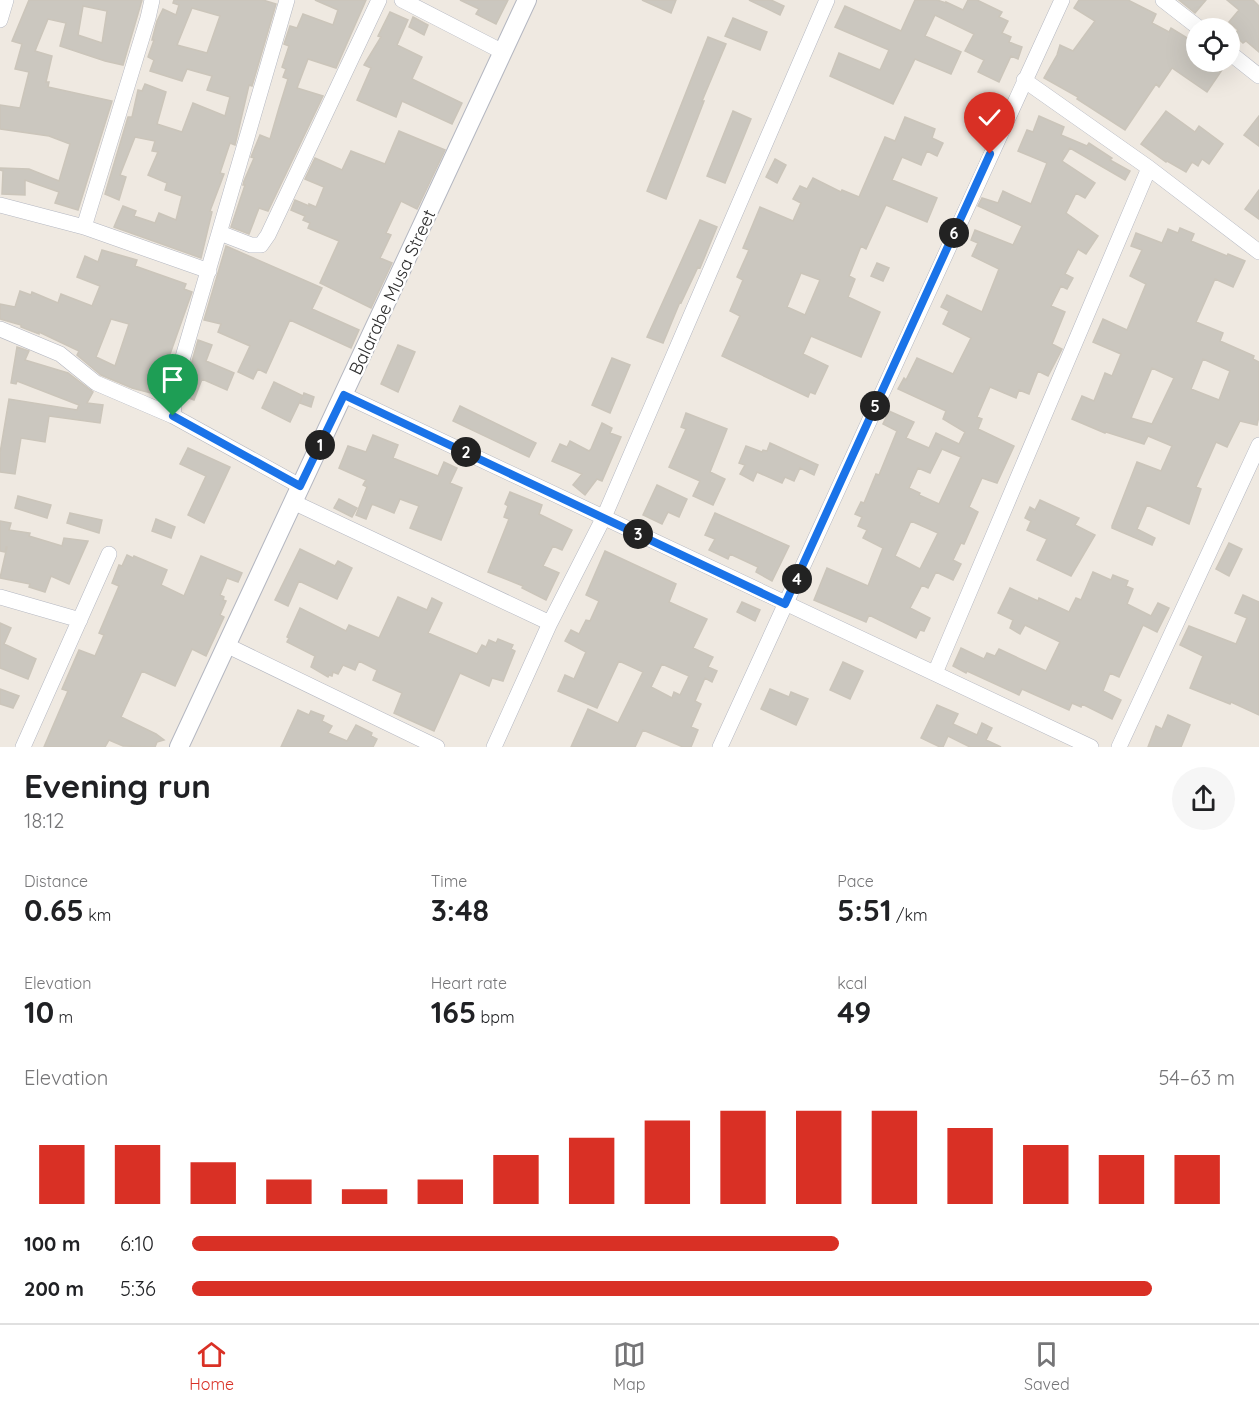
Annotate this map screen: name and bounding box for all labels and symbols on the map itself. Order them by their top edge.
pin [964,92,1015,154]
street label: Balarabe Musa Street [344,206,440,378]
pin: 6 [939,218,969,248]
pin [147,354,198,416]
pin: 5 [860,391,890,421]
pin: 1 [305,430,335,460]
pin: 2 [451,437,481,467]
pin: 3 [623,519,653,549]
pin: 4 [782,564,812,594]

